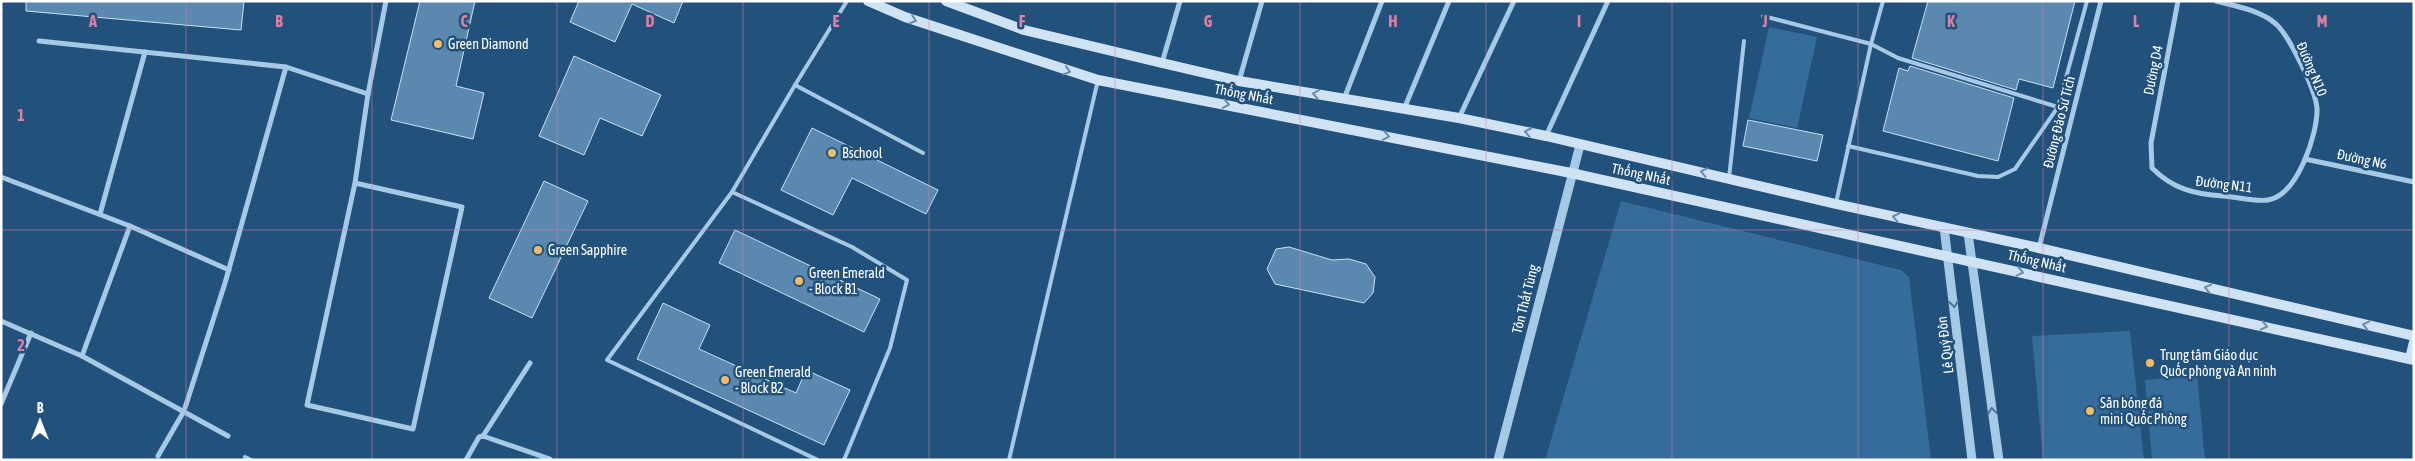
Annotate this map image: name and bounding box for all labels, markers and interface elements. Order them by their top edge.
text: A [88,12,97,30]
text: B [275,12,283,30]
text: C [460,12,468,30]
text: D [646,12,655,30]
text: E [833,12,840,30]
text: F [1019,12,1026,30]
text: G [1204,12,1213,30]
text: H [1388,12,1398,30]
text: I [1577,12,1581,30]
text: J [1761,12,1768,30]
text: K [1947,12,1955,30]
text: L [2133,12,2140,30]
text: M [2317,12,2327,30]
one-way arrow [908,14,917,24]
place label: Green Diamond [448,36,529,52]
marker: Green Diamond [432,38,444,50]
street label: Đường N10 [2293,39,2331,99]
street label: Dường D4 [2140,43,2166,96]
one-way arrow [1063,65,1071,75]
street label: Đường Đào Sư Tích [2040,74,2078,170]
street label: Thống Nhất [1213,79,1275,108]
one-way arrow [1312,89,1320,100]
one-way arrow [1222,99,1231,109]
text: 1 [17,106,25,124]
one-way arrow [1524,128,1532,138]
one-way arrow [1381,130,1390,141]
place label: Bschool [842,145,883,161]
street label: Đường N6 [2336,146,2389,172]
marker: Bschool [826,147,838,159]
street label: Thống Nhất [1610,159,1672,188]
one-way arrow [1699,167,1708,178]
street label: Đường N11 [2195,173,2253,195]
one-way arrow [1891,212,1900,223]
place label: Green Sapphire [548,242,627,258]
marker: Green Sapphire [532,244,544,256]
street label: Thống Nhất [2006,246,2068,275]
street label: Tôn Thất Tùng [1508,263,1541,335]
place label: Green Emerald - Block B1 [809,265,885,297]
one-way arrow [2016,266,2025,277]
marker: Green Emerald - Block B1 [793,275,805,287]
one-way arrow [2204,283,2213,294]
one-way arrow [1948,300,1959,308]
street label: Lê Quý Đôn [1934,315,1956,375]
one-way arrow [2260,320,2269,331]
one-way arrow [2362,320,2371,331]
text: 2 [17,336,25,354]
place label: Trung tâm Giáo dục Quốc phòng và An ninh [2160,347,2277,379]
marker: Trung tâm Giáo dục Quốc phòng và An ninh [2144,357,2156,369]
place label: Green Emerald - Block B2 [735,364,811,396]
marker: Green Emerald - Block B2 [719,374,731,386]
place label: Sân bóng đá mini Quốc Phòng [2100,395,2187,427]
north arrow [15,396,65,446]
text: B [37,400,44,416]
marker: Sân bóng đá mini Quốc Phòng [2084,405,2096,417]
one-way arrow [1987,407,1998,415]

